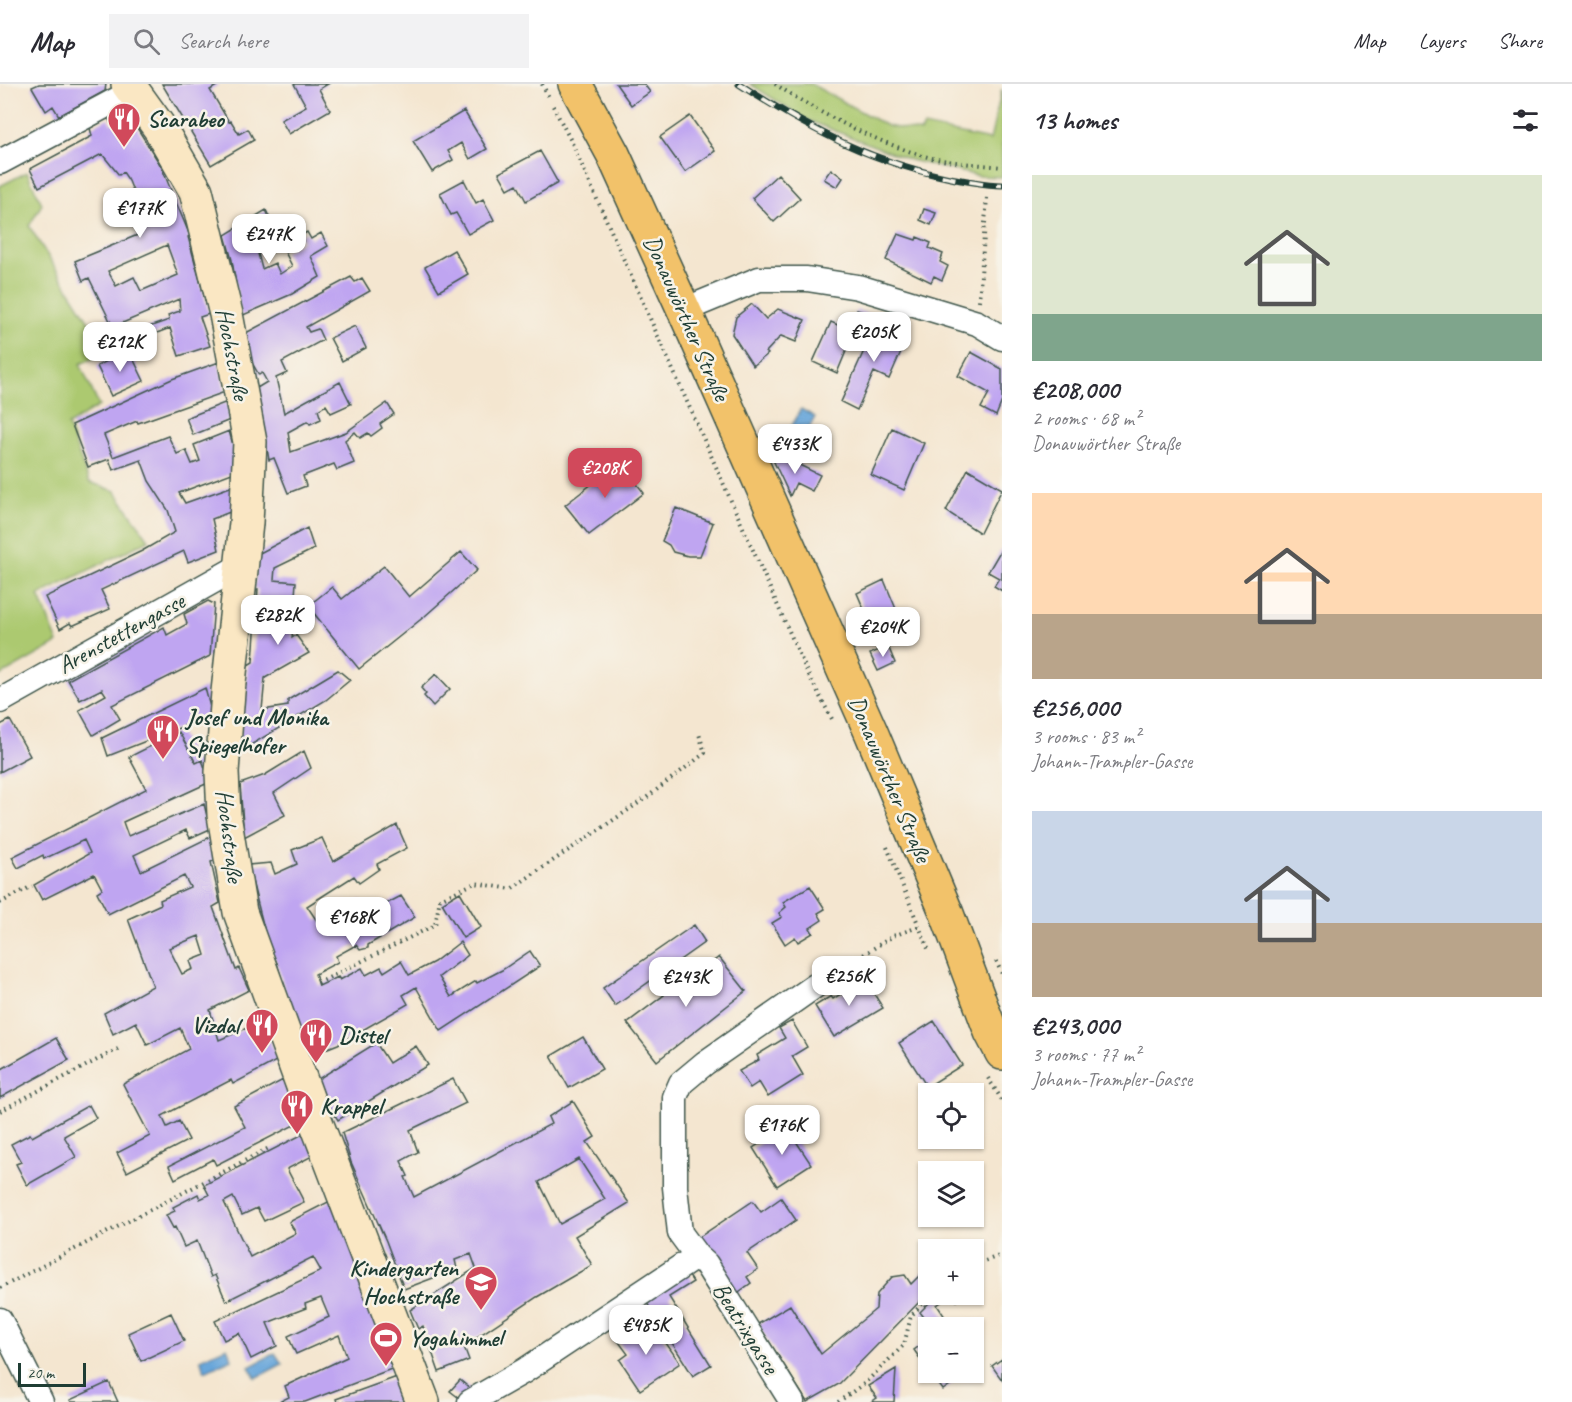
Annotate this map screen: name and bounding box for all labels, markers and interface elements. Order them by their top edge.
search box [109,14,529,68]
text: Map [30,24,73,59]
icon: search [130,25,163,58]
text: Search here [178,27,268,55]
text: Map [1353,28,1386,54]
text: Layers [1419,28,1465,54]
text: Share [1498,28,1542,54]
restaurant icon: Scarabeo [106,101,142,148]
place label: Scarabeo [147,104,226,134]
text: 13 homes [1032,104,1117,137]
icon: filters [1509,104,1542,137]
pin: €177K [98,188,182,239]
text: €177K [117,195,163,220]
pin: €247K [227,214,311,265]
icon: home [1233,214,1341,322]
text: €247K [246,221,292,246]
street label: Donauwörther Straße [637,231,738,407]
street label: Hochstraße [209,305,257,405]
pin: €205K [832,312,916,363]
text: €205K [851,319,897,344]
pin: €212K [78,322,162,373]
text: €212K [97,329,143,354]
text: €208,000 [1032,373,1119,406]
text: 2 rooms · 68 m² [1032,406,1140,431]
pin: €433K [753,424,837,475]
text: €433K [772,431,818,456]
text: Donauwörther Straße [1032,431,1180,456]
pin: €208K [563,448,647,499]
text: €208K [582,455,628,480]
icon: home [1233,532,1341,640]
street label: Arenstettengasse [52,585,192,680]
pin: €282K [236,595,320,646]
text: €282K [255,602,301,627]
pin: €204K [841,607,925,658]
text: €204K [860,614,906,639]
street label: Donauwörther Straße [841,691,939,869]
text: €256,000 [1032,691,1119,724]
place label: Josef und Monika Spiegelhofer [184,702,330,760]
restaurant icon: Josef und Monika Spiegelhofer [145,713,181,760]
text: 3 rooms · 83 m² [1032,724,1140,749]
text: Johann-Trampler-Gasse [1032,749,1192,774]
street label: Hochstraße [209,788,251,886]
icon: home [1233,850,1341,958]
pin: €168K [311,897,395,948]
text: €168K [330,904,376,929]
pin: €256K [807,956,891,1007]
pin: €243K [644,957,728,1008]
text: €256K [826,963,872,988]
text: €243K [663,964,709,989]
restaurant icon: Vizdal [244,1007,280,1054]
text: €243,000 [1032,1009,1119,1042]
place label: Vizdal [191,1010,244,1040]
restaurant icon: Distel [298,1017,334,1064]
place label: Distel [339,1020,392,1050]
text: 3 rooms · 77 m² [1032,1042,1140,1067]
text: Johann-Trampler-Gasse [1032,1067,1192,1092]
map controls [918,1083,984,1383]
button: locate [918,1083,984,1149]
restaurant icon: Krappel [279,1088,315,1135]
place label: Krappel [320,1091,387,1121]
pin: €176K [740,1105,824,1156]
text: €176K [759,1112,805,1137]
button: layers [918,1161,984,1227]
button: + [918,1239,984,1305]
place label: Kindergarten Hochstraße [349,1253,460,1311]
school or university icon: Kindergarten Hochstraße [463,1264,499,1311]
street label: Beatrixgasse [706,1277,787,1381]
pin: €485K [604,1305,688,1356]
text: €485K [623,1312,669,1337]
button: − [918,1317,984,1383]
sports icon: Yogahimmel [368,1320,404,1367]
place label: Yogahimmel [409,1323,507,1353]
scale bar [18,1360,86,1388]
text: 20 m [27,1363,54,1383]

